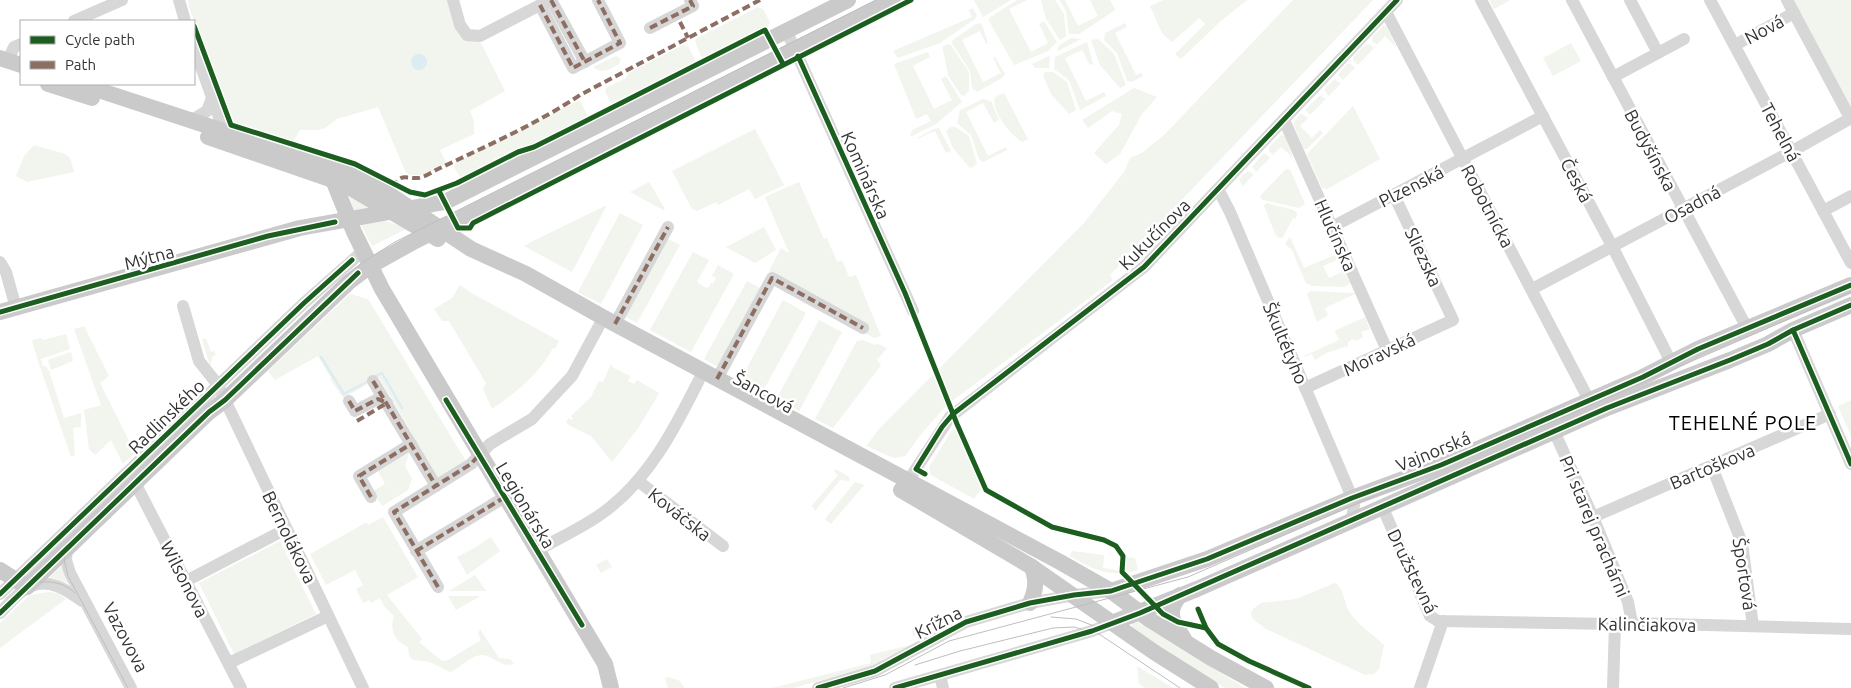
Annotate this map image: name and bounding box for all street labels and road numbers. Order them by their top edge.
street label: Nová [1741,10,1787,48]
street label: Tehelná [1757,99,1805,165]
street label: Budyšínska [1621,106,1681,194]
street label: Kominárska [838,128,894,222]
street label: Česká [1557,154,1598,205]
street label: Plzenská [1375,161,1447,211]
street label: Robotnícka [1458,161,1518,251]
street label: Osadná [1660,181,1724,227]
street label: Kukučínova [1114,194,1194,274]
street label: Hlučínska [1311,196,1361,274]
street label: Sliezska [1402,224,1446,290]
street label: Mýtna [122,241,176,273]
street label: Škultétyho [1260,299,1313,387]
street label: Moravská [1340,329,1418,379]
street label: Šancová [730,366,798,417]
street label: Radlinského [124,375,208,457]
street label: Vajnorská [1393,427,1473,475]
street label: Bartoškova [1667,439,1757,493]
street label: Pri starej prachárni [1556,452,1634,600]
street label: Legionárska [492,458,560,552]
street label: Kováčska [645,483,715,545]
street label: Bernolákova [259,488,321,586]
street label: Družstevná [1384,526,1442,616]
street label: Športová [1729,536,1762,612]
street label: Wilsonova [157,537,213,621]
street label: Vazovova [99,599,153,675]
street label: Krížna [911,602,965,642]
street label: Kalinčiakova [1597,613,1697,635]

